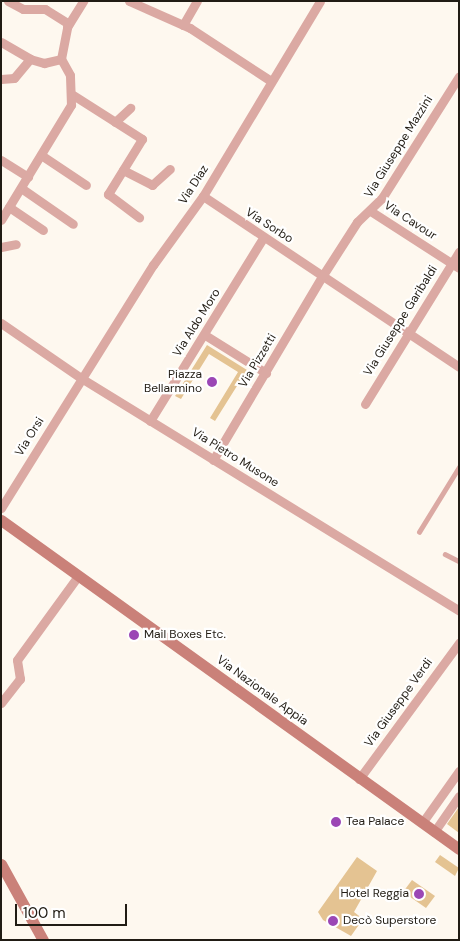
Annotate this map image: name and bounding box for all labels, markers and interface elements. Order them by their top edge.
street label: Via Giuseppe Mazzini [362,93,436,201]
street label: Via Diaz [176,163,212,207]
street label: Via Cavour [381,199,439,243]
street label: Via Sorbo [243,205,295,247]
street label: Via Giuseppe Garibaldi [361,263,441,379]
street label: Via Aldo Moro [170,286,224,360]
street label: Via Pizzetti [236,331,280,391]
place label: Piazza Bellarmino [144,368,202,396]
marker: Piazza Bellarmino [206,376,218,388]
street label: Via Orsi [12,415,48,459]
street label: Via Pietro Musone [189,425,281,491]
place label: Mail Boxes Etc. [144,628,226,642]
marker: Mail Boxes Etc. [128,629,140,641]
street label: Via Nazionale Appia [213,653,311,729]
street label: Via Giuseppe Verdi [362,656,436,750]
place label: Tea Palace [346,815,404,829]
marker: Tea Palace [330,816,342,828]
place label: Hotel Reggia [340,887,409,901]
marker: Hotel Reggia [413,888,425,900]
scale bar [18,894,130,926]
text: 100 m [23,903,66,923]
place label: Decò Superstore [343,914,436,928]
marker: Decò Superstore [327,915,339,927]

